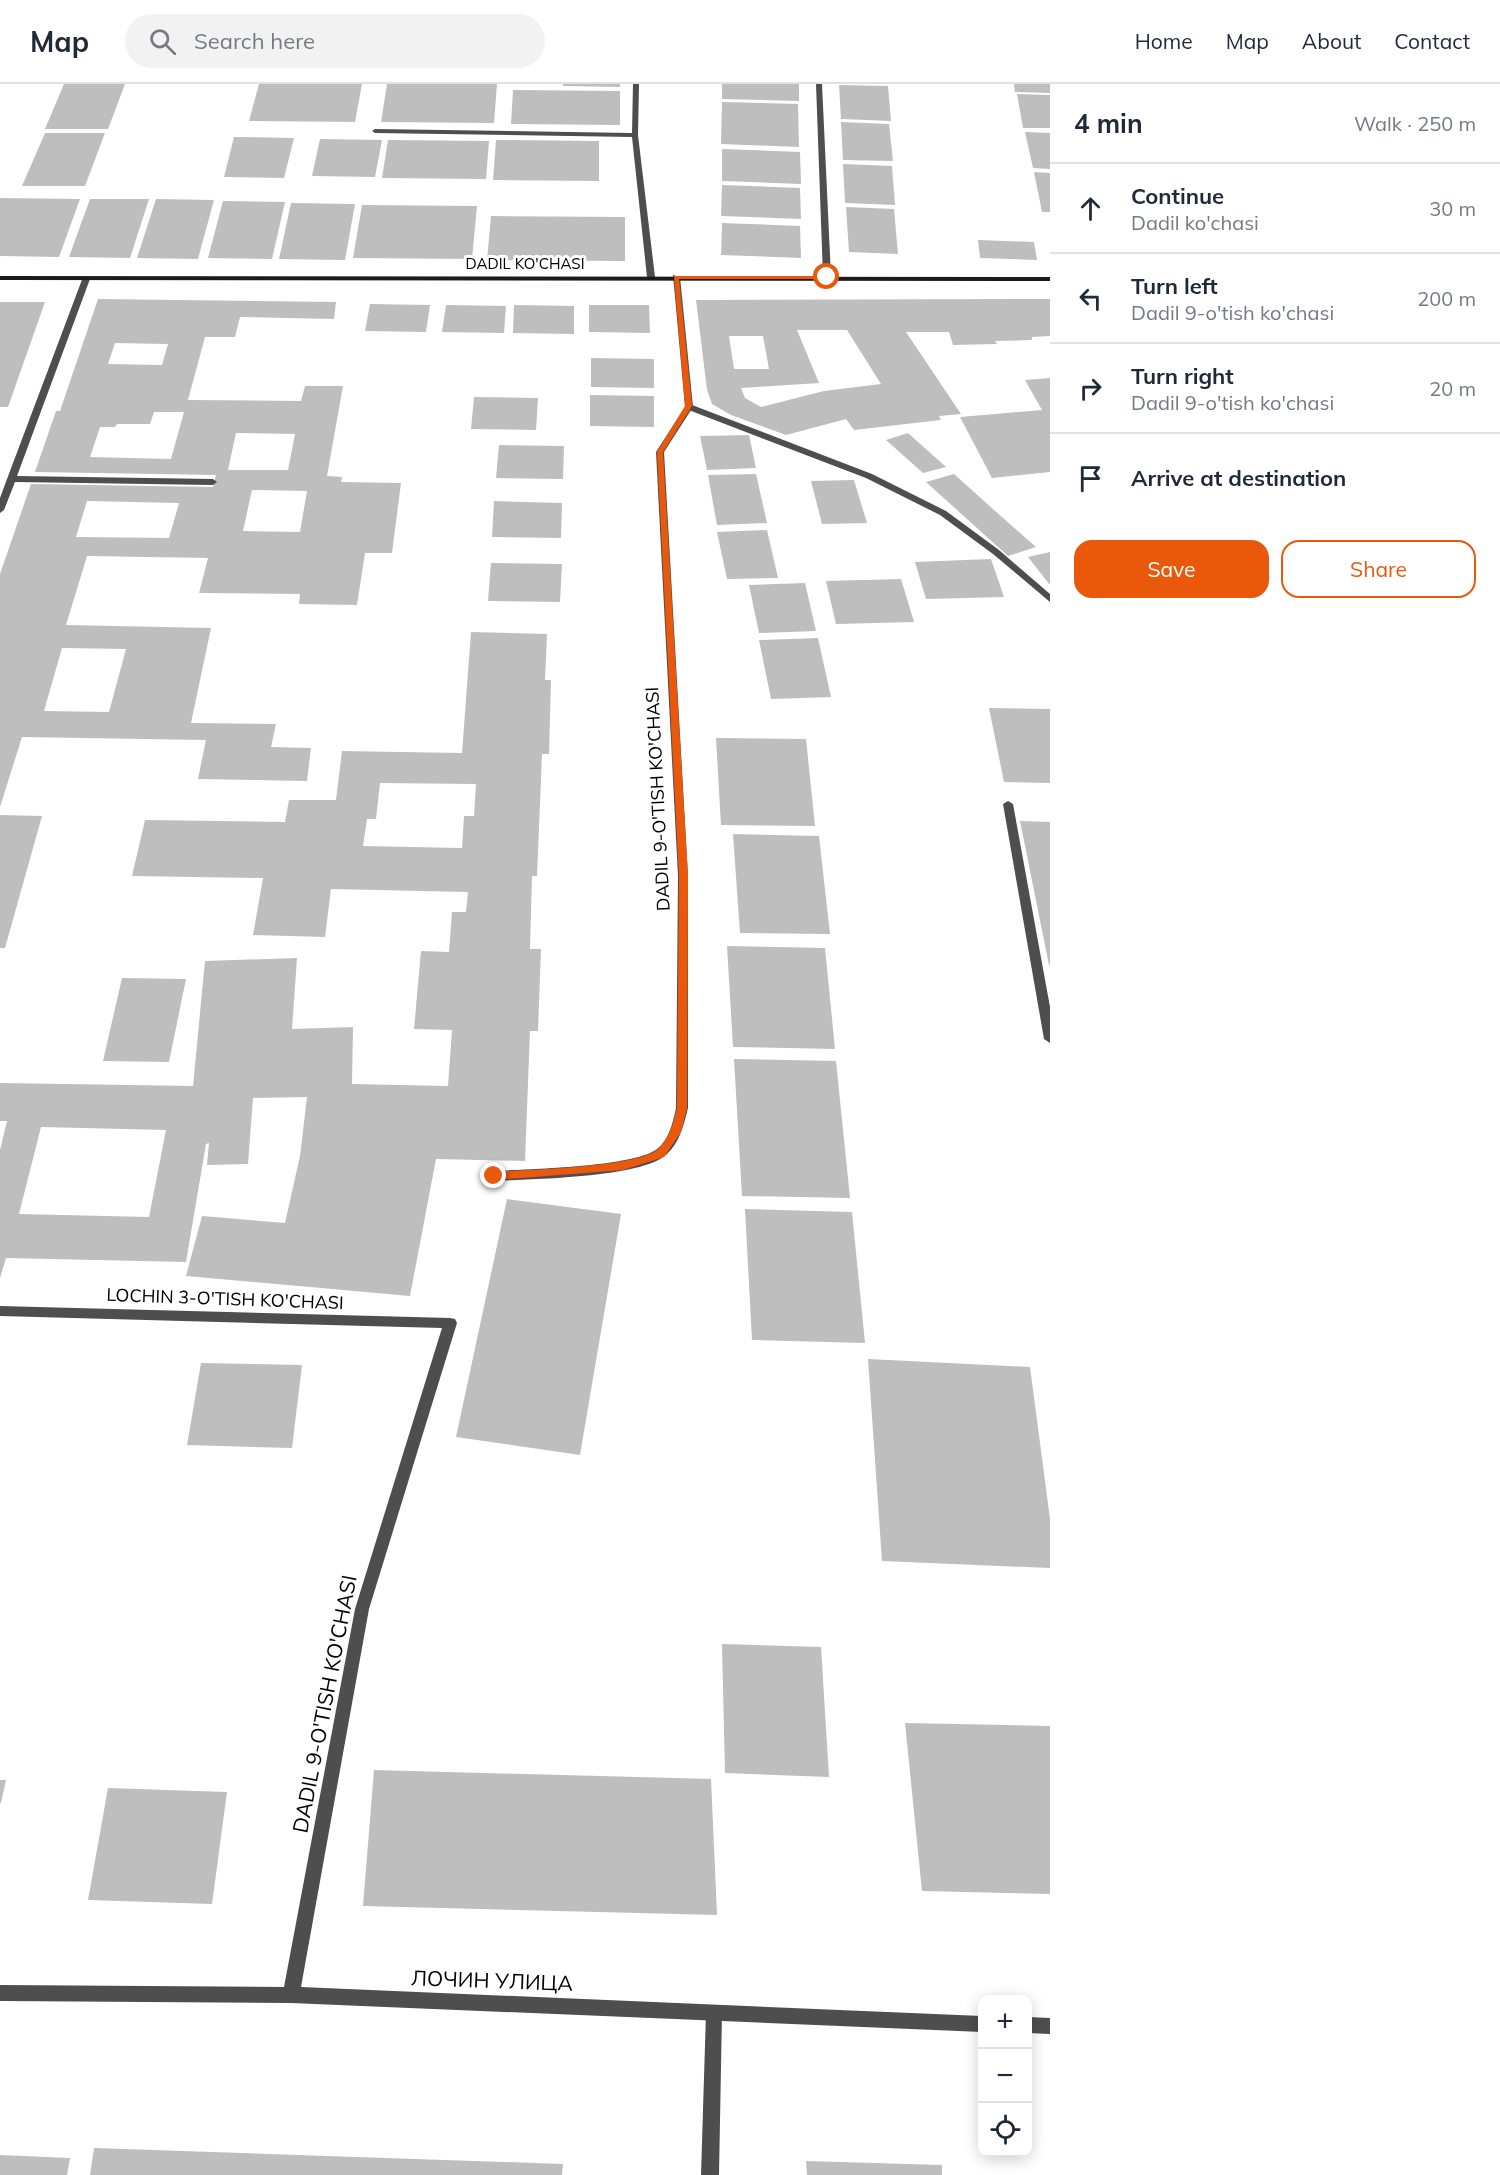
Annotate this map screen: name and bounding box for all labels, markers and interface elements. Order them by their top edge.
search box [125,14,545,68]
text: Map [30,24,89,59]
icon: search [146,25,179,58]
text: Search here [194,27,315,55]
text: Home [1135,28,1193,54]
text: Map [1226,28,1269,54]
text: About [1302,28,1361,54]
text: Contact [1394,28,1470,54]
text: 4 min [1074,107,1143,140]
text: Walk · 250 m [1354,111,1476,136]
text: Continue [1131,182,1224,210]
icon: ahead [1074,192,1107,225]
text: 30 m [1429,196,1476,221]
text: Dadil ko'chasi [1131,210,1259,235]
street label: DADIL KO'CHASI [465,254,585,273]
route start [813,263,839,289]
text: Turn left [1131,272,1218,300]
icon: left [1074,282,1107,315]
text: 200 m [1417,286,1476,311]
text: Dadil 9-o'tish ko'chasi [1131,300,1334,325]
text: Turn right [1131,362,1234,390]
icon: right [1074,372,1107,405]
text: 20 m [1429,376,1476,401]
text: Dadil 9-o'tish ko'chasi [1131,390,1334,415]
icon: arrive [1074,462,1107,495]
text: Arrive at destination [1131,464,1346,492]
button: Save [1074,540,1269,598]
button: Share [1281,540,1476,598]
street label: DADIL 9-O'TISH KO'CHASI [640,686,675,912]
route end [480,1162,506,1188]
street label: LOCHIN 3-O'TISH KO'CHASI [106,1283,344,1314]
street label: DADIL 9-O'TISH KO'CHASI [286,1573,362,1835]
street label: ЛОЧИН УЛИЦА [411,1964,574,1996]
map controls [978,1995,1032,2157]
button: + [978,1995,1032,2049]
button: − [978,2049,1032,2103]
button: locate [978,2103,1032,2157]

